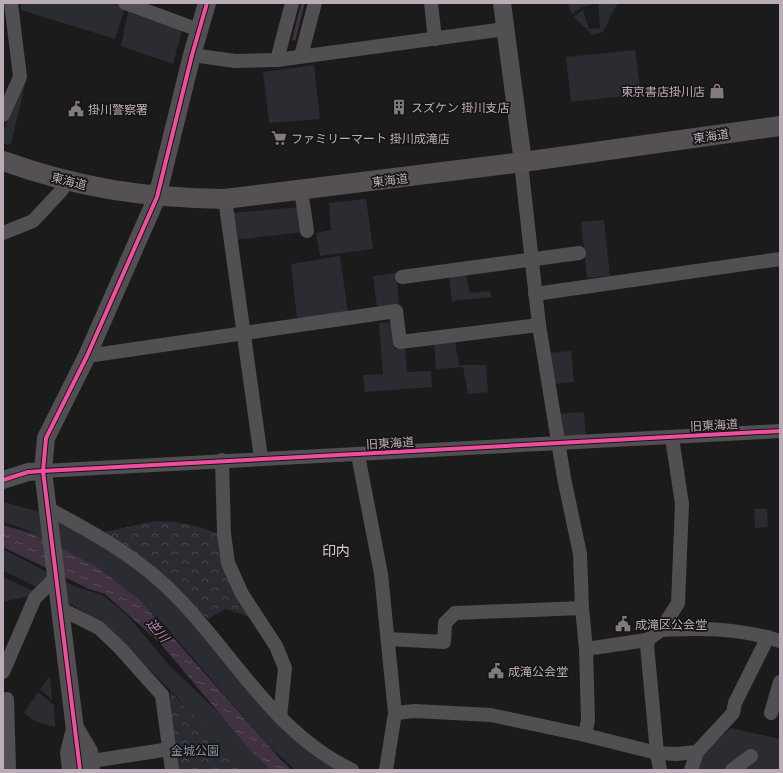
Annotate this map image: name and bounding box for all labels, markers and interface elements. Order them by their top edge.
shop icon: 東京書店掛川店 [708,82,726,100]
place label: 東京書店掛川店 [621,85,705,98]
building icon: スズケン 掛川支店 [390,98,408,116]
public building icon: 掛川警察署 [67,100,85,118]
place label: スズケン 掛川支店 [411,101,509,114]
place label: 掛川警察署 [88,103,148,116]
street label: 東海道 [692,127,730,145]
supermarket icon: ファミリーマート 掛川成滝店 [270,129,288,147]
place label: ファミリーマート 掛川成滝店 [291,132,450,145]
street label: 東海道 [50,170,88,192]
street label: 東海道 [371,171,409,189]
street label: 旧東海道 [690,417,738,433]
street label: 旧東海道 [366,435,414,451]
district label: 印内 [322,543,350,559]
public building icon: 成滝区公会堂 [614,615,632,633]
water label: 逆川 [144,616,173,646]
place label: 成滝区公会堂 [635,618,707,631]
public building icon: 成滝公会堂 [487,662,505,680]
place label: 成滝公会堂 [508,665,568,678]
park label: 金城公園 [171,744,219,757]

